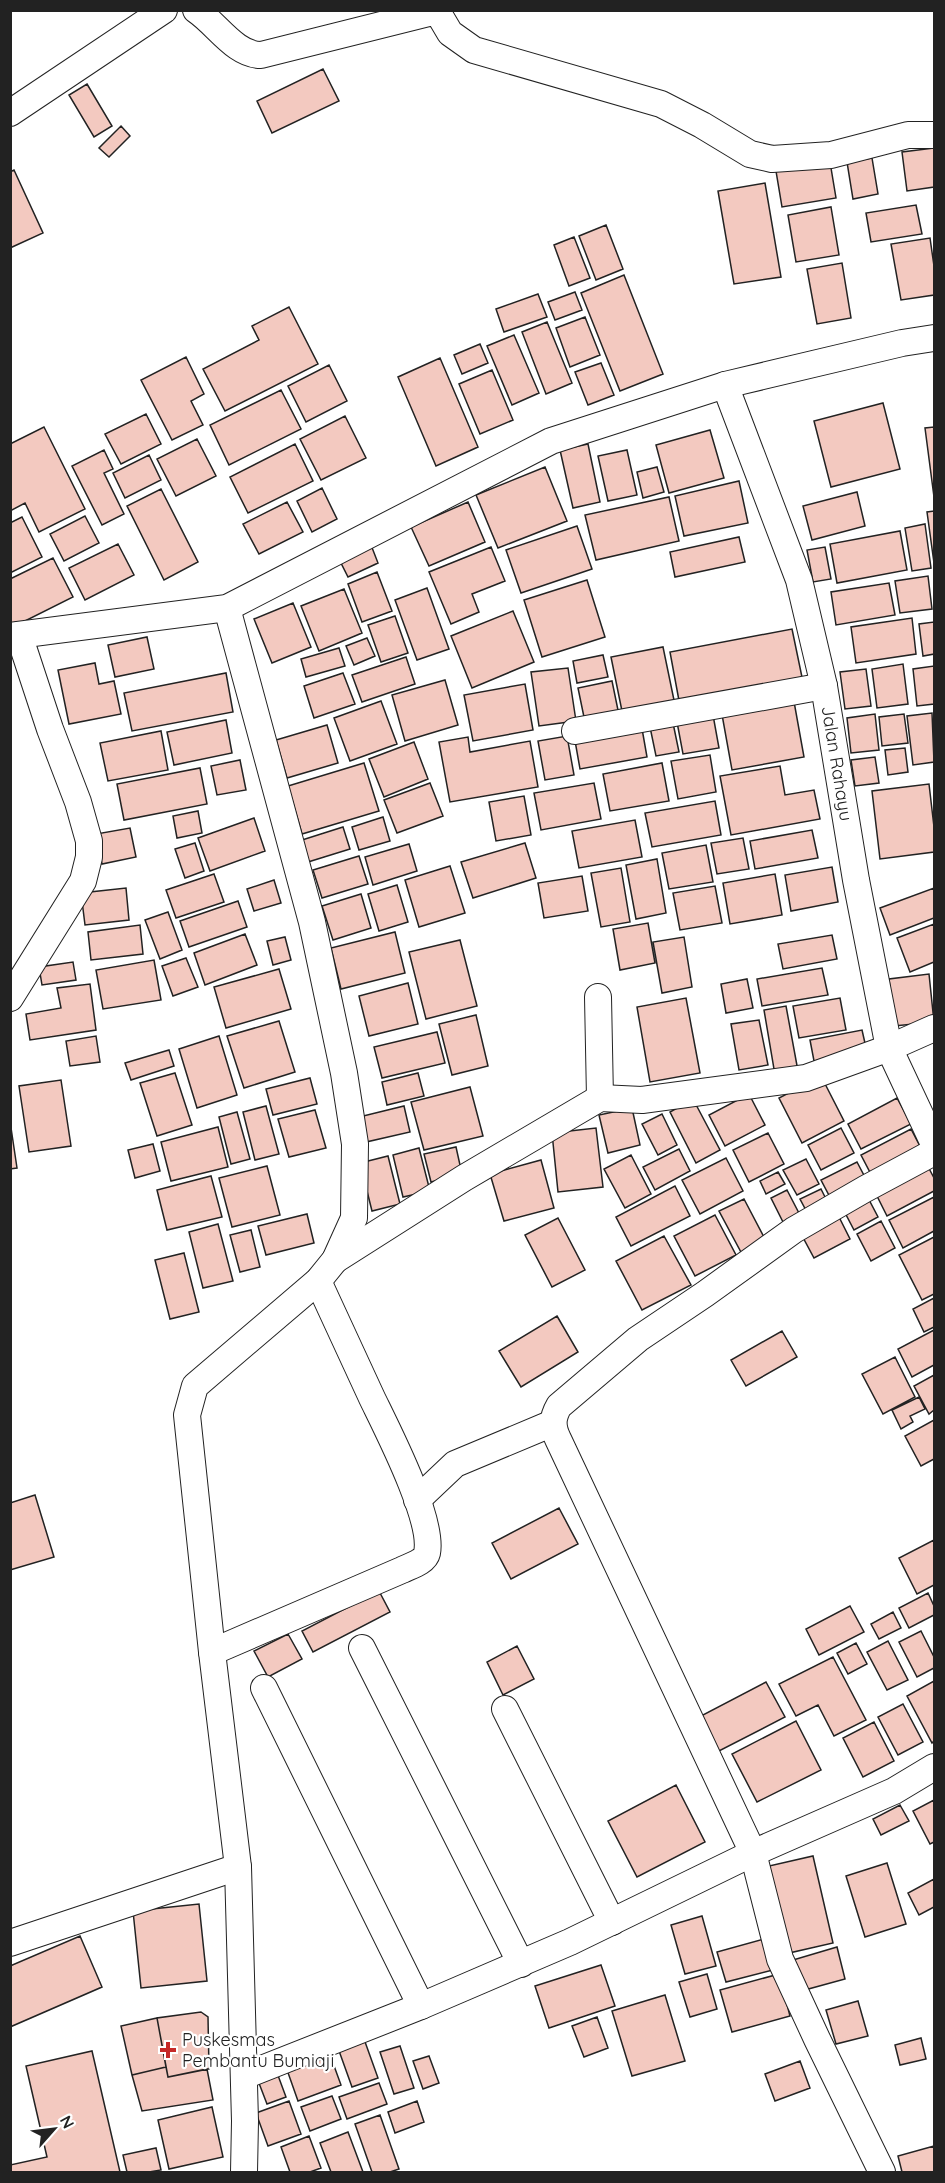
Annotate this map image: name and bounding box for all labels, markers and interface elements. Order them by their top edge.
street label: Jalan Rahayu [816,704,858,823]
place label: Puskesmas Pembantu Bumiaji [182,2028,334,2072]
marker: Puskesmas Pembantu Bumiaji [159,2041,177,2059]
north arrow [24,2099,84,2159]
text: N [56,2112,79,2132]

